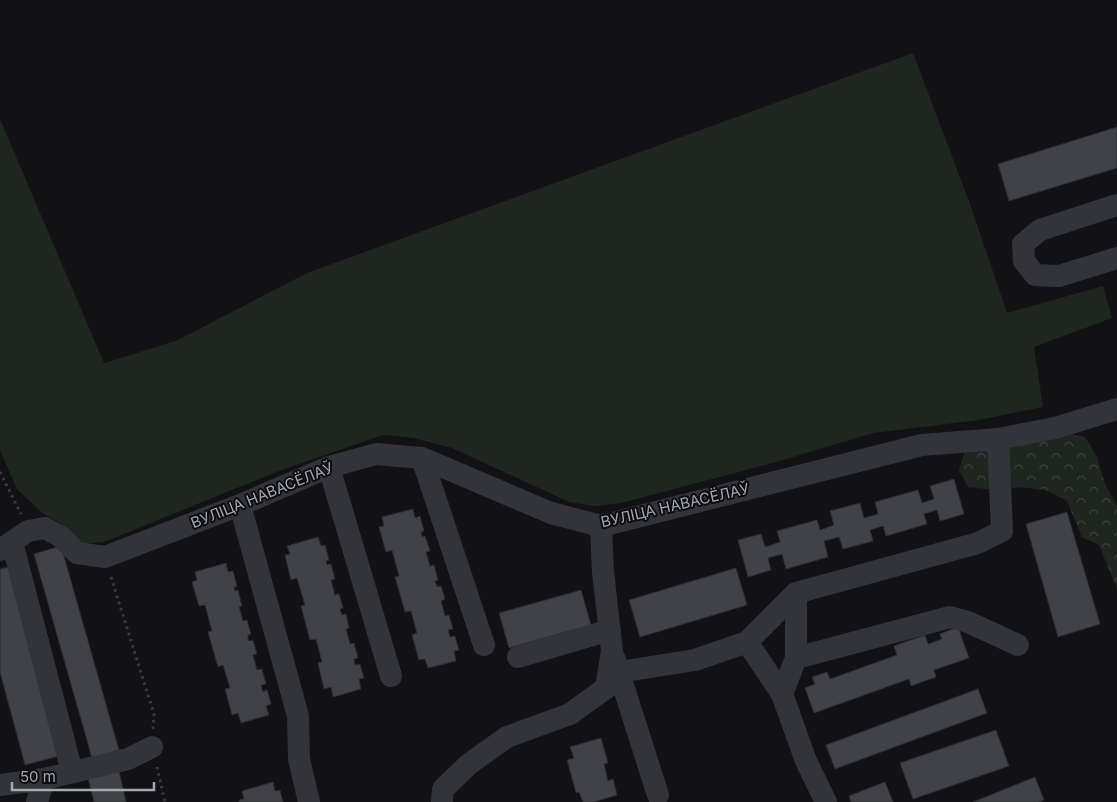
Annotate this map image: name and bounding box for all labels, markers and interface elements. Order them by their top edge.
street label: ВУЛІЦА НАВАСЁЛАЎ [188,458,337,532]
street label: ВУЛІЦА НАВАСЁЛАЎ [599,479,752,531]
scale bar [12,760,155,792]
text: 50 m [20,767,56,786]

